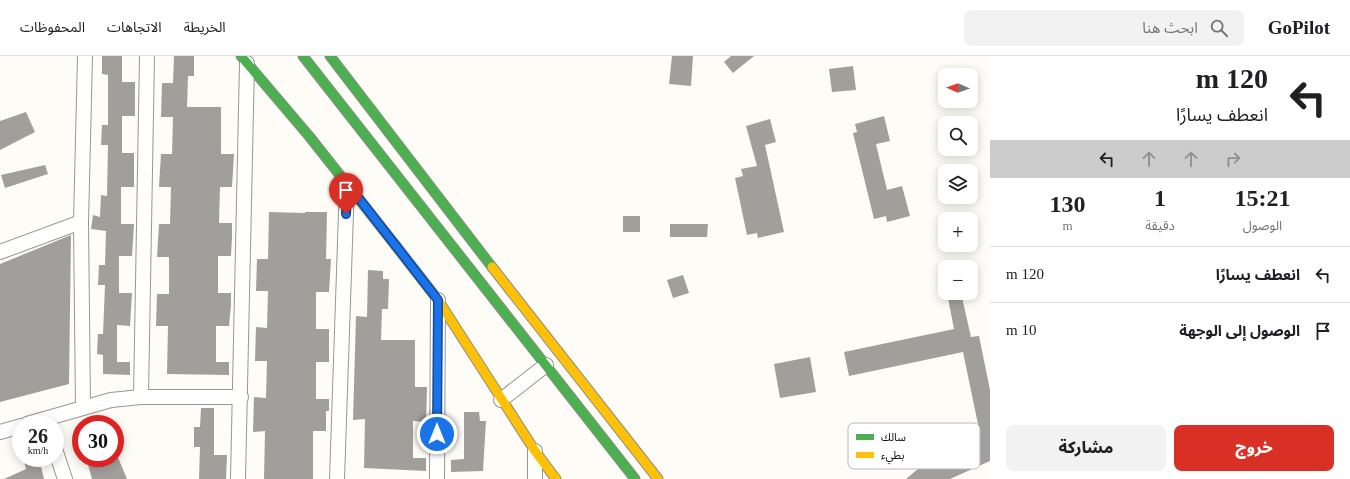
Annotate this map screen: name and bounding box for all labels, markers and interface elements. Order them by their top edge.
search box [964,10,1244,46]
icon: search [1208,17,1230,39]
text: GoPilot [1268,17,1330,38]
text: المحفوظات [20,20,85,35]
text: الاتجاهات [107,20,162,35]
text: الخريطة [184,20,226,35]
text: ابحث هنا [1142,20,1198,36]
text: 120 m [1196,63,1268,94]
north arrow [938,68,978,108]
map controls [938,68,978,300]
icon: left [1282,72,1334,124]
text: انعطف يسارًا [1176,105,1268,125]
button: search [938,116,978,156]
icon: left [1096,148,1118,170]
icon: ahead [1138,148,1160,170]
icon: ahead [1180,148,1202,170]
icon: right [1222,148,1244,170]
button: layers [938,164,978,204]
pin [329,173,363,214]
icon: arrive [335,179,357,201]
text: 1 [1154,185,1166,211]
text: 15:21 [1234,185,1290,211]
text: 130 [1050,191,1086,217]
button: + [938,212,978,252]
text: m [1063,218,1073,233]
text: دقيقة [1145,218,1175,233]
text: الوصول [1243,218,1282,233]
button: − [938,260,978,300]
icon: left [1312,264,1334,286]
text: 120 m [1006,266,1044,282]
text: انعطف يسارًا [1216,267,1300,283]
icon: arrive [1312,320,1334,342]
text: 10 m [1006,322,1036,338]
text: الوصول إلى الوجهة [1179,323,1300,339]
position arrow [416,413,458,455]
speed limit sign: 30 [72,415,124,467]
legend [848,423,980,469]
text: 26 [28,425,48,447]
button: مشاركة [1006,425,1166,471]
button: خروج [1174,425,1334,471]
text: سالك [881,431,906,443]
text: km/h [28,445,48,456]
text: بطيء [881,449,904,465]

